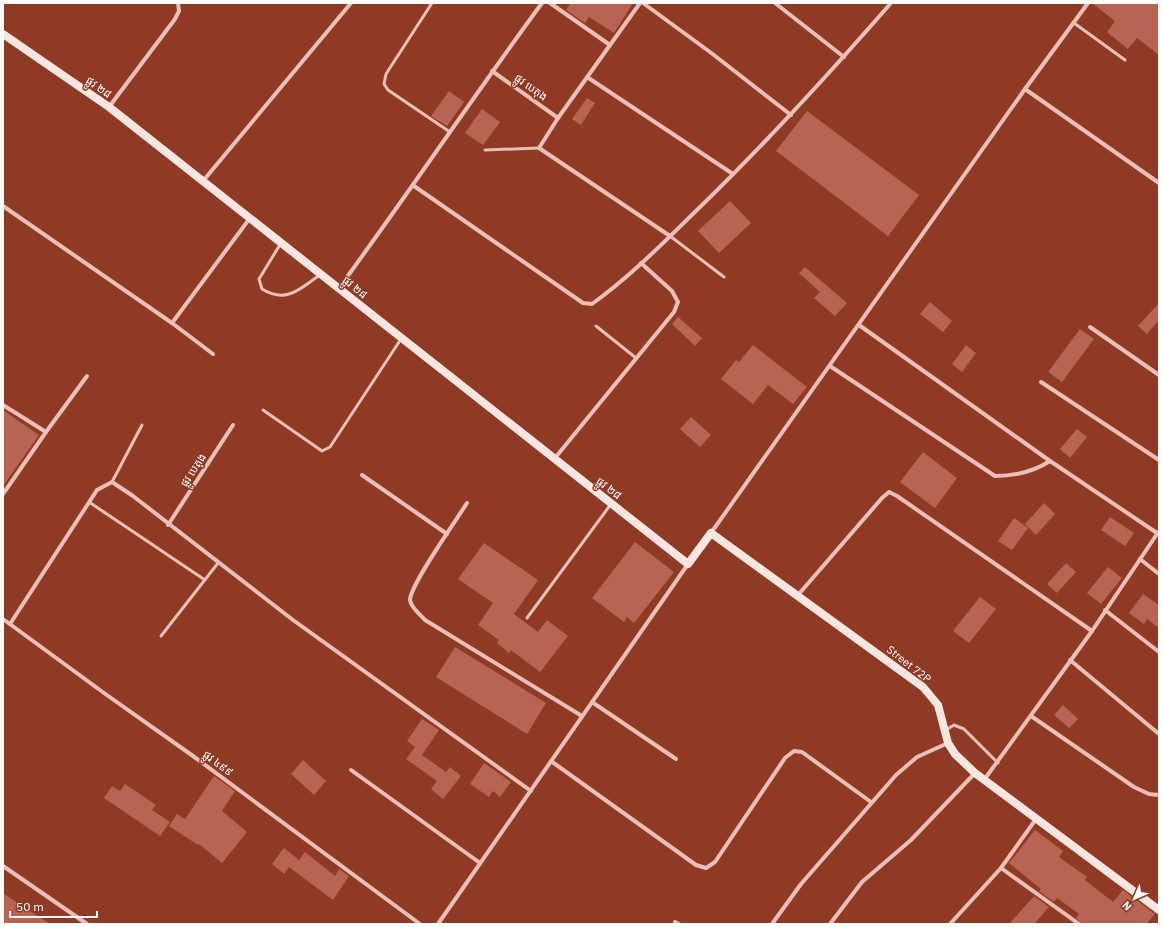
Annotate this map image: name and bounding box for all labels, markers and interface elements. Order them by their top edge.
street label: ផ្លូវ បេតុង [510,71,550,106]
street label: ផ្លូវ ២៨ [81,73,115,104]
street label: ផ្លូវ ២៨ [337,273,370,304]
street label: ផ្លូវ បេតុង [177,451,212,491]
street label: ផ្លូវ ២៨ [591,474,625,505]
street label: Street 72P [884,642,934,686]
street label: ផ្លូវ ៤៩៩ [198,747,236,781]
north arrow [1114,879,1154,919]
scale bar [10,893,97,919]
text: N [1119,898,1135,914]
text: 50 m [16,899,44,914]

